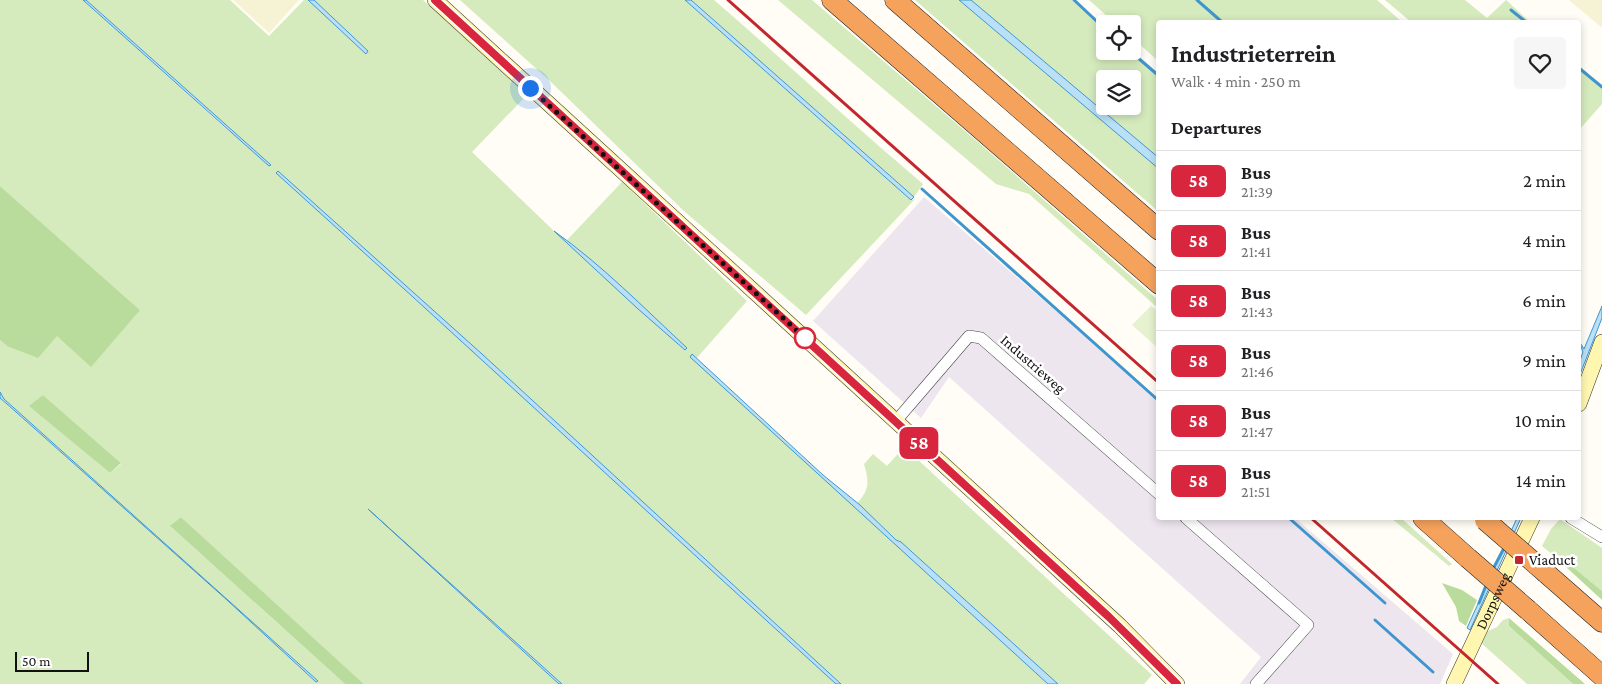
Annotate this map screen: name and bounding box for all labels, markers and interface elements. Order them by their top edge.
map controls [1096,15,1141,115]
button: locate [1096,15,1141,60]
button: heart [1514,37,1566,89]
text: Industrieterrein [1171,40,1336,67]
button: layers [1096,70,1141,115]
text: Walk · 4 min · 250 m [1171,73,1301,90]
your location [518,76,543,101]
text: Departures [1171,117,1262,138]
text: Bus [1241,162,1271,183]
text: 2 min [1523,170,1566,191]
text: 58 [1189,171,1208,191]
text: 21:39 [1241,183,1273,200]
text: Bus [1241,222,1271,243]
text: 4 min [1522,230,1566,251]
text: 58 [1189,231,1208,251]
text: 21:41 [1241,243,1271,260]
text: Bus [1241,282,1271,303]
text: 6 min [1522,290,1566,311]
text: 58 [1189,291,1208,311]
text: 21:43 [1241,303,1273,320]
unlabelled marker [794,327,816,349]
street label: Industrieweg [997,332,1068,397]
text: Bus [1241,342,1271,363]
text: 9 min [1522,350,1566,371]
text: 58 [1189,351,1208,371]
text: 21:46 [1241,363,1274,380]
text: Bus [1241,402,1271,423]
text: 10 min [1515,410,1566,431]
text: 58 [1189,411,1208,431]
text: 21:47 [1241,423,1273,440]
line badge: 58 [896,427,942,459]
text: 58 [909,433,929,453]
text: Bus [1241,462,1271,483]
text: 14 min [1516,470,1566,491]
text: 58 [1189,471,1208,491]
text: 21:51 [1241,483,1270,500]
place label: Viaduct [1529,552,1576,568]
marker: Viaduct [1513,554,1525,566]
street label: Dorpsweg [1473,570,1514,632]
scale bar [15,649,89,672]
text: 50 m [22,653,50,669]

